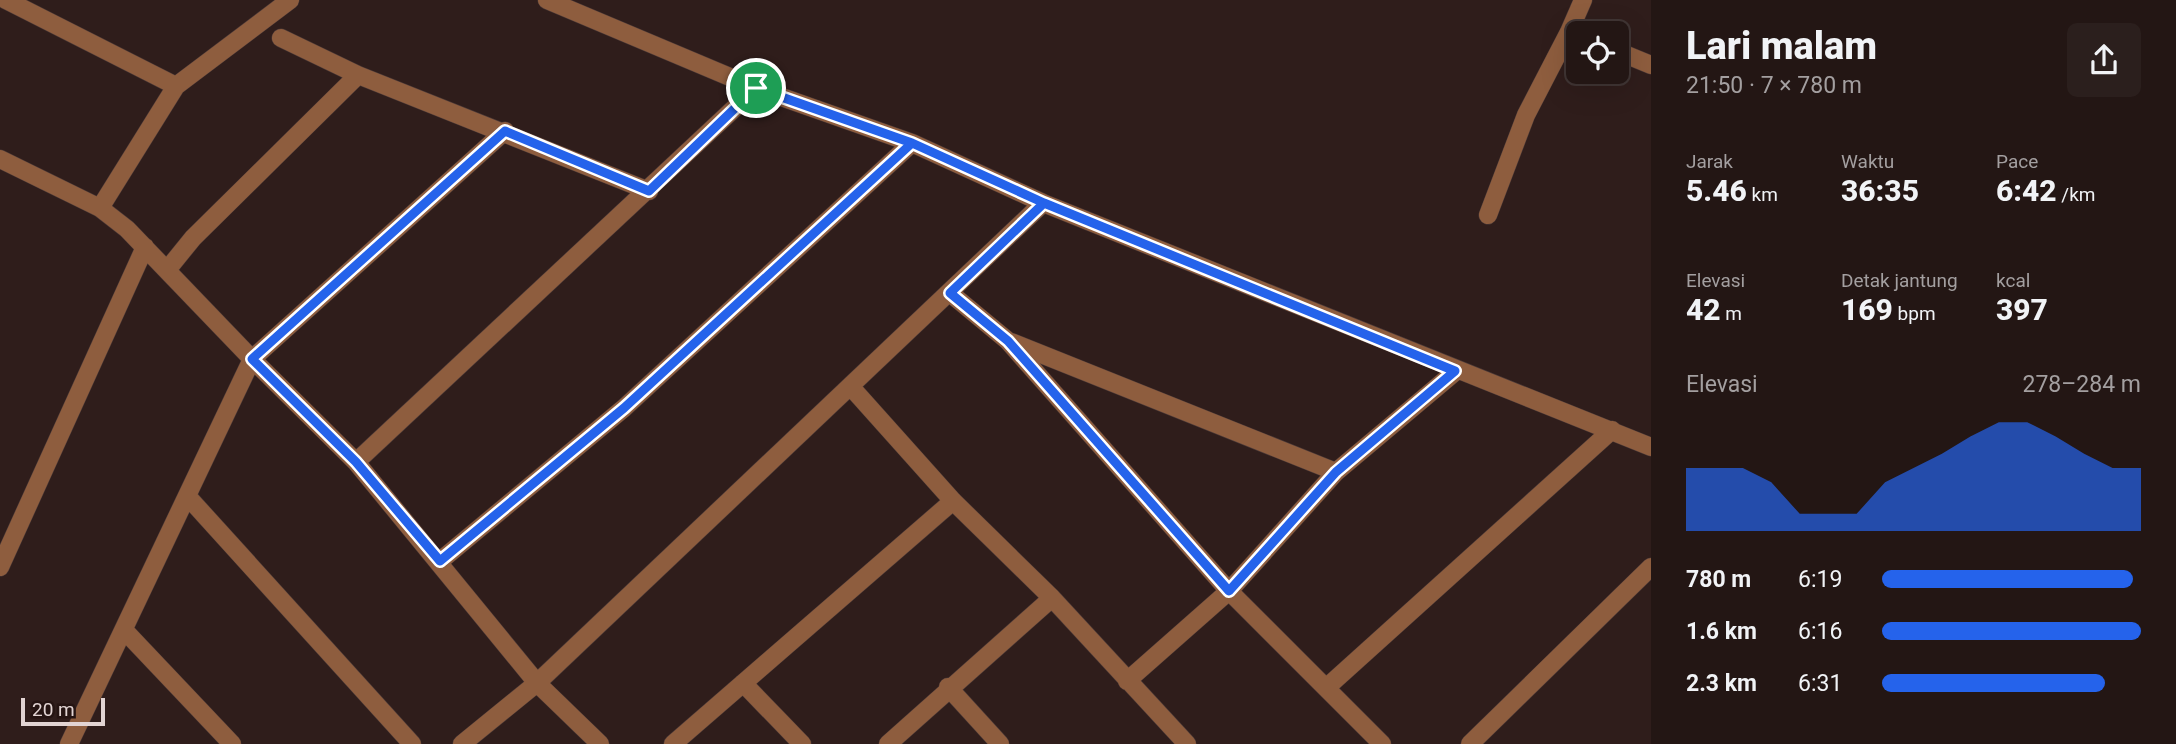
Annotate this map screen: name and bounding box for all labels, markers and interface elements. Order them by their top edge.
map controls [1566,21,1629,84]
button: locate [1566,21,1629,84]
button: share [2067,23,2141,97]
text: Lari malam [1686,24,1877,68]
pin [726,58,786,118]
icon: arrive [737,69,775,107]
text: 21:50 · 7 × 780 m [1686,72,1862,99]
text: Jarak [1686,150,1733,173]
text: Waktu [1841,150,1894,173]
text: Pace [1996,150,2038,173]
text: 5.46 [1686,173,1747,208]
text: 36:35 [1841,173,1919,208]
text: 6:42 [1996,173,2057,208]
text: km [1747,183,1778,206]
text: /km [2057,183,2096,206]
text: Elevasi [1686,269,1745,292]
text: Detak jantung [1841,269,1958,292]
text: kcal [1996,269,2030,292]
text: 42 [1686,292,1721,327]
text: 169 [1841,292,1893,327]
text: 397 [1996,292,2048,327]
text: m [1721,302,1742,325]
text: bpm [1893,302,1936,325]
text: Elevasi [1686,371,1758,398]
text: 278–284 m [2022,371,2141,398]
text: 780 m [1686,566,1751,593]
text: 6:19 [1798,566,1842,593]
text: 1.6 km [1686,618,1757,645]
text: 6:16 [1798,618,1842,645]
text: 2.3 km [1686,670,1757,697]
text: 6:31 [1798,670,1842,697]
scale bar [21,695,105,727]
text: 20 m [32,698,75,721]

